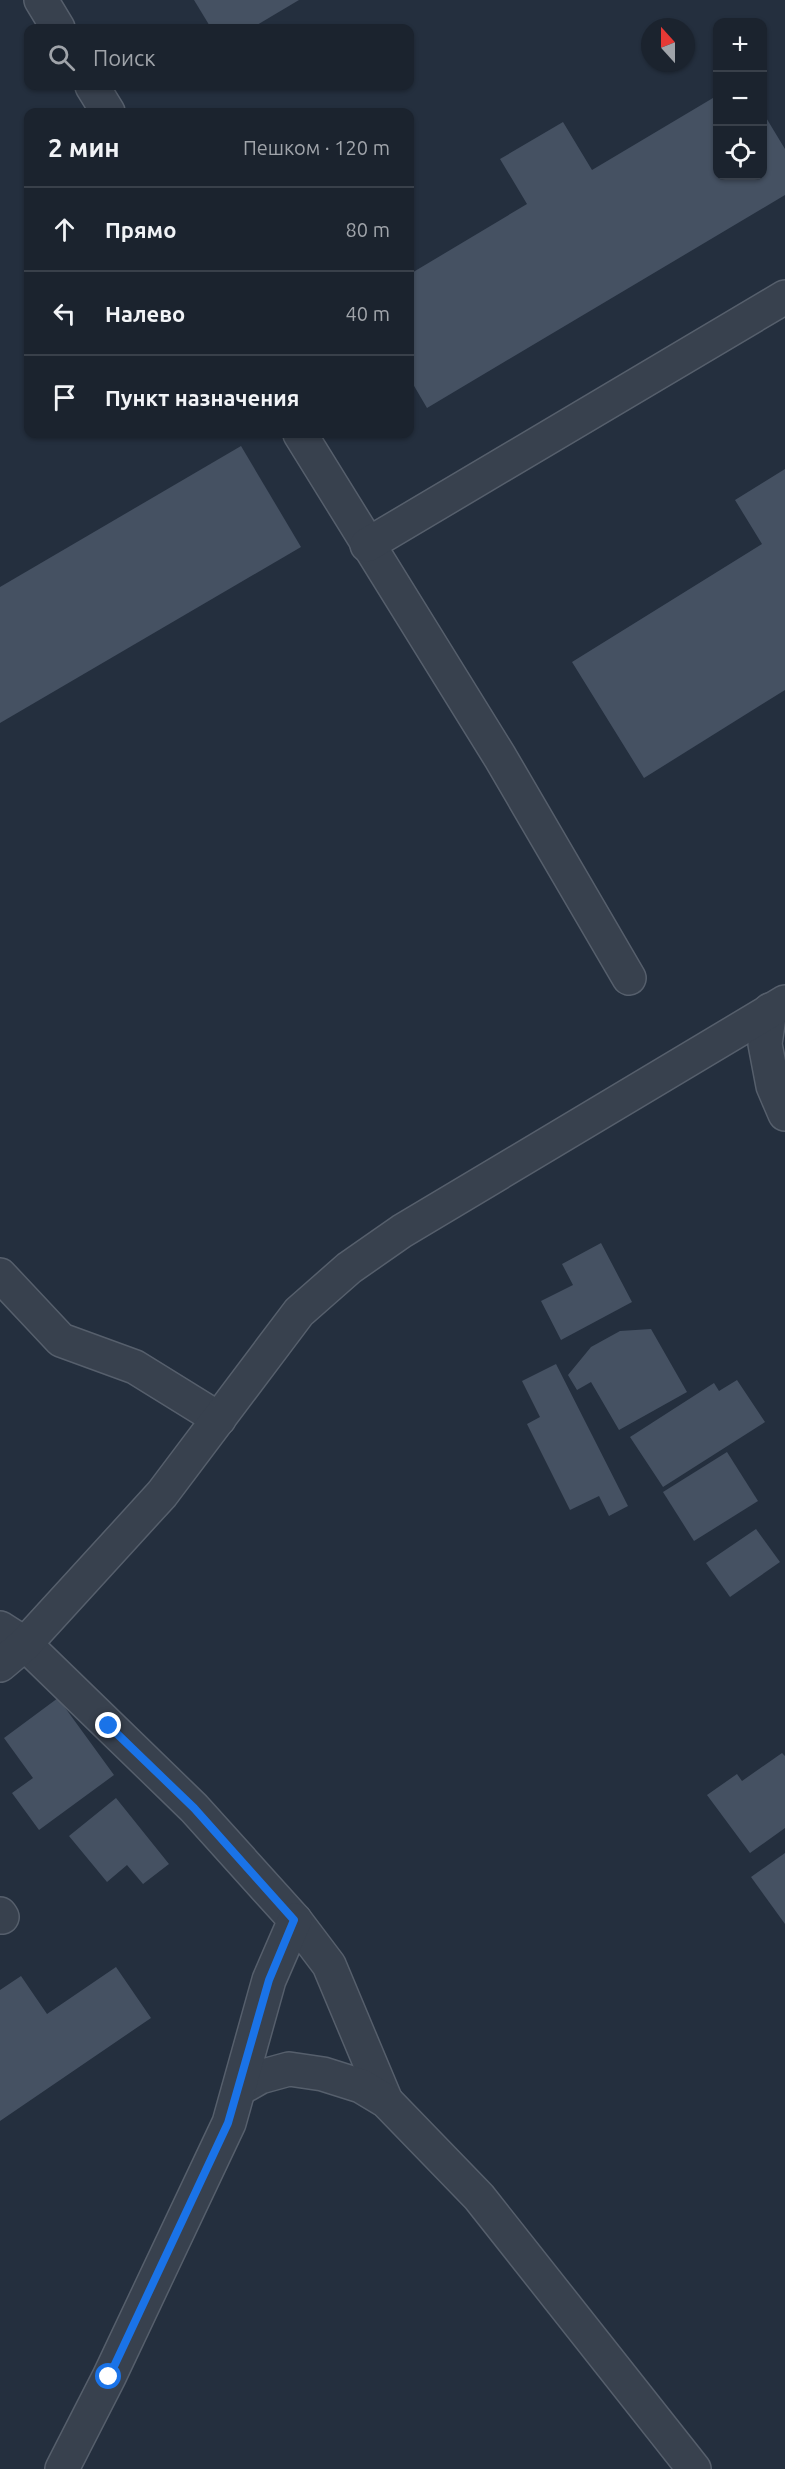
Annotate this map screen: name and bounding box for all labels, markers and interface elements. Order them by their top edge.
north arrow [641,18,695,72]
map controls [713,18,767,180]
button: + [713,18,767,72]
search box [24,24,414,90]
icon: search [45,41,78,74]
text: Поиск [93,45,156,70]
button: − [713,72,767,126]
button: locate [713,126,767,180]
text: 2 мин [48,133,120,162]
text: Пешком · 120 m [243,136,390,159]
icon: ahead [48,213,81,246]
text: Прямо [105,217,176,242]
text: 80 m [346,218,390,241]
icon: left [48,297,81,330]
text: Налево [105,301,185,326]
text: 40 m [346,302,390,325]
icon: arrive [48,381,81,414]
text: Пункт назначения [105,385,299,410]
route end [95,1712,121,1738]
route start [95,2363,121,2389]

